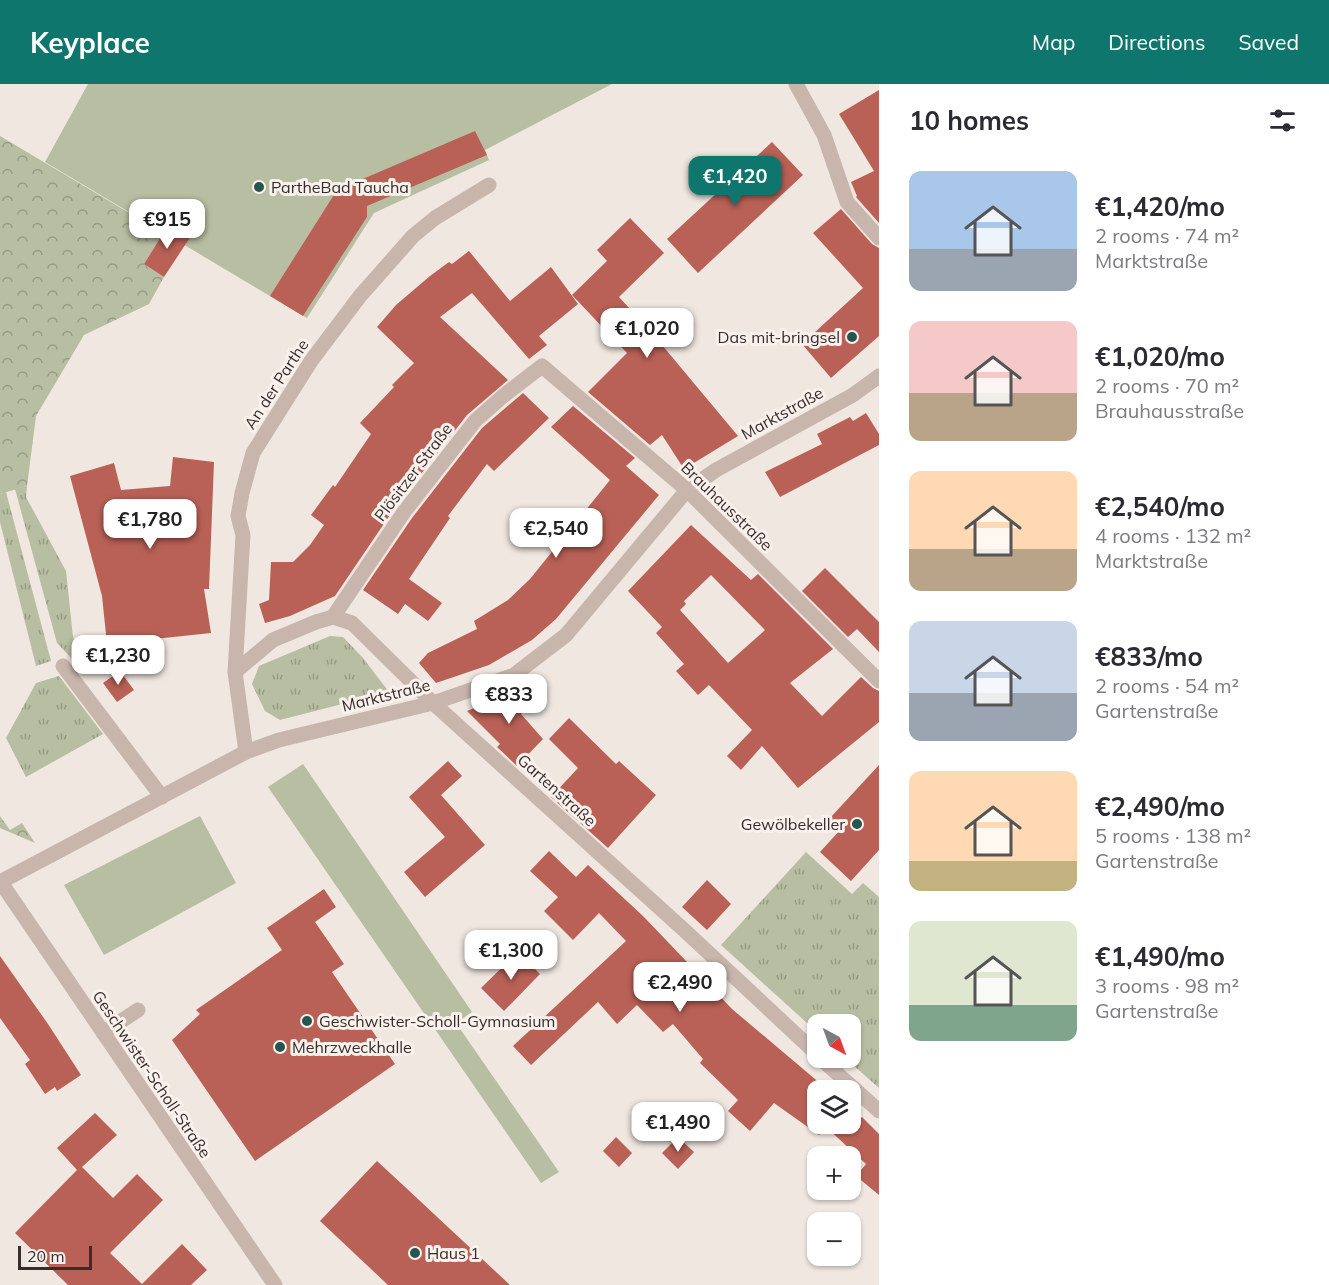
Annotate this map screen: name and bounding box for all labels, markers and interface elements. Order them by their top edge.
text: Keyplace [30,25,150,60]
text: Map [1032,29,1075,55]
text: Directions [1108,29,1205,55]
text: Saved [1238,29,1299,55]
text: 10 homes [909,104,1029,137]
icon: filters [1266,104,1299,137]
pin: €1,420 [686,156,784,207]
text: €1,420 [703,163,767,188]
place label: PartheBad Taucha [271,177,409,197]
marker: PartheBad Taucha [252,180,266,194]
text: €1,420/mo [1095,190,1225,223]
icon: home [957,195,1029,267]
pin: €915 [131,199,203,250]
text: €915 [143,206,191,231]
text: 2 rooms · 74 m² [1095,223,1239,248]
text: Marktstraße [1095,248,1208,273]
pin: €1,020 [598,308,696,359]
text: €1,020 [615,315,679,340]
place label: Das mit-bringsel [718,327,840,347]
marker: Das mit-bringsel [845,330,859,344]
street label: An der Parthe [240,335,312,433]
text: €1,020/mo [1095,340,1225,373]
icon: home [957,345,1029,417]
text: 2 rooms · 70 m² [1095,373,1239,398]
street label: Marktstraße [738,382,826,444]
text: Brauhausstraße [1095,398,1244,423]
street label: Plösitzer Straße [370,419,456,525]
street label: Brauhausstraße [677,457,777,555]
text: €2,540/mo [1095,490,1225,523]
icon: home [957,495,1029,567]
pin: €1,780 [101,499,199,550]
text: €1,780 [118,506,182,531]
pin: €2,540 [507,508,605,559]
text: €2,540 [524,515,588,540]
text: 4 rooms · 132 m² [1095,523,1251,548]
text: Marktstraße [1095,548,1208,573]
pin: €1,230 [69,635,167,686]
text: €833/mo [1095,640,1203,673]
text: €1,230 [86,642,150,667]
icon: home [957,645,1029,717]
text: 2 rooms · 54 m² [1095,673,1239,698]
street label: Marktstraße [340,674,432,716]
pin: €833 [473,674,545,725]
text: €833 [485,681,533,706]
text: Gartenstraße [1095,698,1218,723]
street label: Gartenstraße [514,750,600,830]
text: €2,490/mo [1095,790,1225,823]
icon: home [957,795,1029,867]
place label: Gewölbekeller [741,814,845,834]
marker: Gewölbekeller [850,817,864,831]
text: 5 rooms · 138 m² [1095,823,1251,848]
text: Gartenstraße [1095,848,1218,873]
pin: €1,300 [462,930,560,981]
text: €1,300 [479,937,543,962]
text: €1,490/mo [1095,940,1225,973]
icon: home [957,945,1029,1017]
pin: €2,490 [631,962,729,1013]
text: €2,490 [648,969,712,994]
text: 3 rooms · 98 m² [1095,973,1239,998]
street label: Geschwister-Scholl-Straße [88,987,216,1161]
text: Gartenstraße [1095,998,1218,1023]
place label: Geschwister-Scholl-Gymnasium [319,1011,555,1031]
marker: Geschwister-Scholl-Gymnasium [300,1014,314,1028]
north arrow [807,1014,861,1068]
map controls [807,1014,861,1266]
place label: Mehrzweckhalle [292,1037,412,1057]
marker: Mehrzweckhalle [273,1040,287,1054]
button: layers [807,1080,861,1134]
pin: €1,490 [629,1102,727,1153]
text: €1,490 [646,1109,710,1134]
button: + [807,1146,861,1200]
button: − [807,1212,861,1266]
scale bar [18,1243,92,1270]
place label: Haus 1 [427,1243,480,1263]
text: 20 m [27,1246,64,1266]
marker: Haus 1 [408,1246,422,1260]

